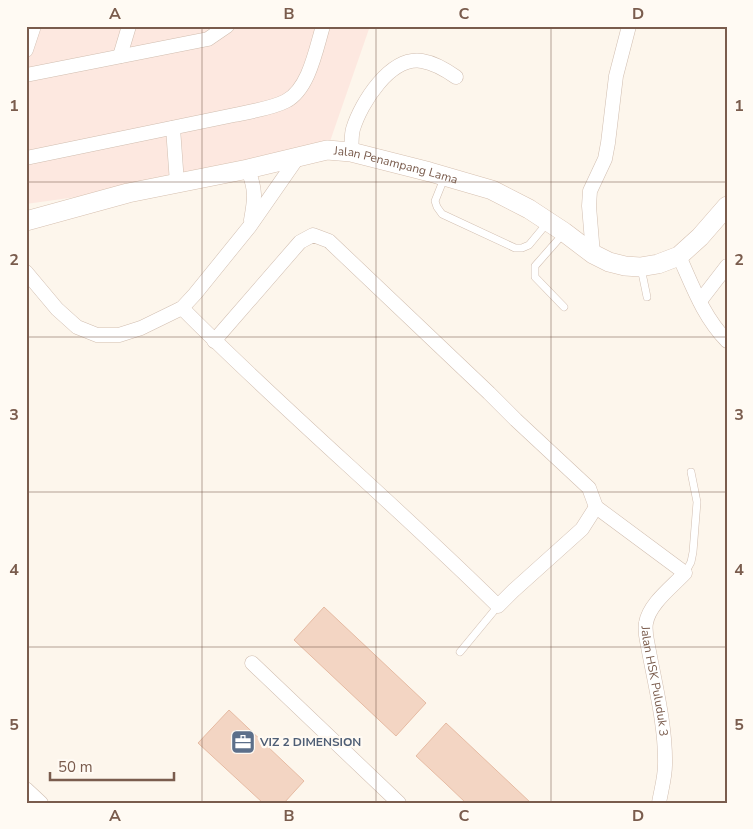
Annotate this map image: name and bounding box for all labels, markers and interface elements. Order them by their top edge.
text: A [109,3,121,25]
text: B [283,3,295,25]
text: C [459,3,470,25]
text: D [632,3,644,25]
text: 1 [9,95,19,117]
text: 1 [734,95,744,117]
street label: Jalan Penampang Lama [332,143,460,188]
text: 2 [9,249,19,271]
text: 2 [734,249,744,271]
text: 3 [9,404,19,426]
text: 3 [734,404,744,426]
text: 4 [9,559,19,581]
text: 4 [734,559,744,581]
street label: Jalan HSK Puluduk 3 [637,625,672,737]
text: 5 [9,714,19,736]
text: 5 [734,714,744,736]
office icon: VIZ 2 DIMENSION [230,729,256,755]
place label: VIZ 2 DIMENSION [259,734,361,750]
scale bar [50,749,174,781]
text: 50 m [58,757,93,777]
text: A [109,805,121,827]
text: B [283,805,295,827]
text: C [459,805,470,827]
text: D [632,805,644,827]

